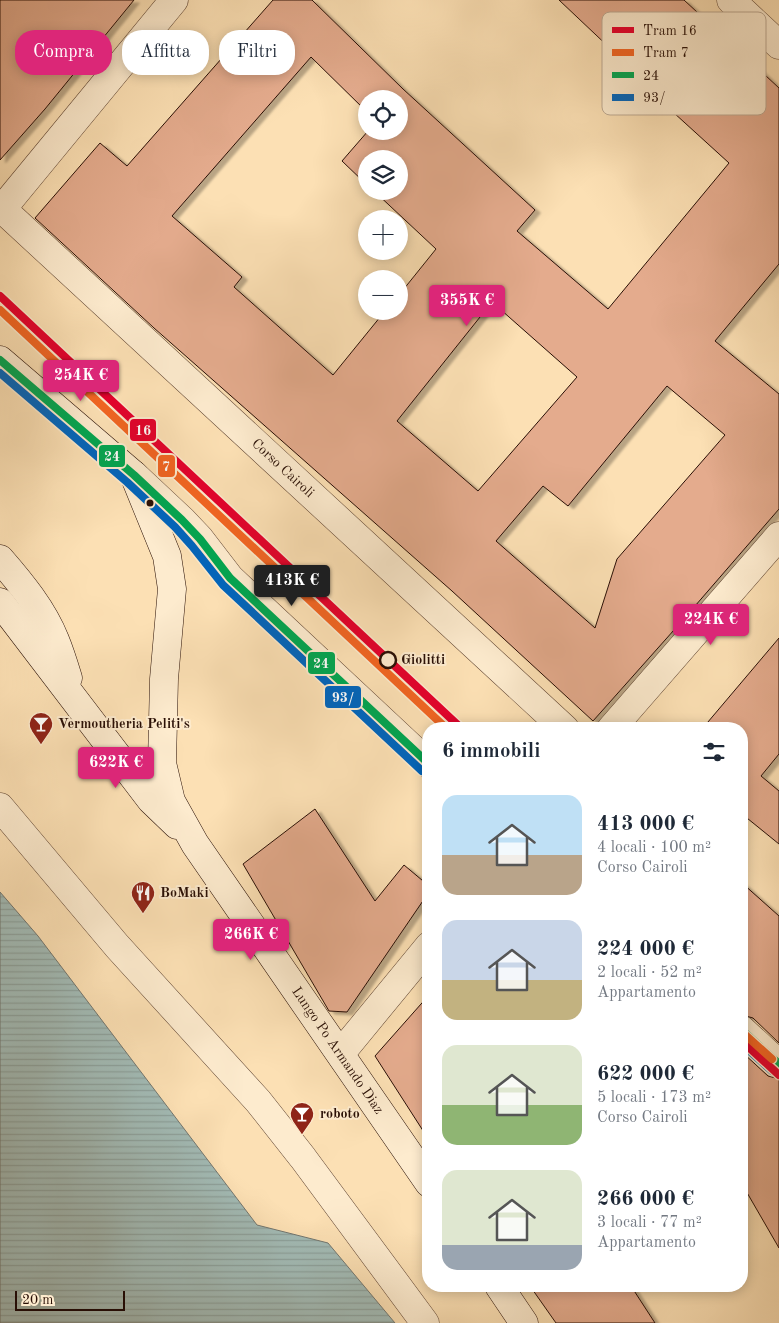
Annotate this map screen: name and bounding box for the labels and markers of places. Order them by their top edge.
pin: 355K € [426,284,508,327]
pin: 254K € [40,360,122,402]
unlabelled marker [145,498,155,508]
pin: 413K € [251,564,333,607]
pin: 224K € [670,604,752,646]
marker: Giolitti [379,651,397,669]
place label: Giolitti [401,653,445,667]
bar icon: Vermoutheria Peliti's [28,711,54,745]
place label: Vermoutheria Peliti's [58,717,190,731]
pin: 622K € [75,746,157,789]
restaurant icon: BoMaki [130,880,156,914]
place label: BoMaki [160,886,209,900]
pin: 266K € [210,918,292,961]
bar icon: roboto [289,1101,315,1135]
place label: roboto [320,1107,360,1121]

